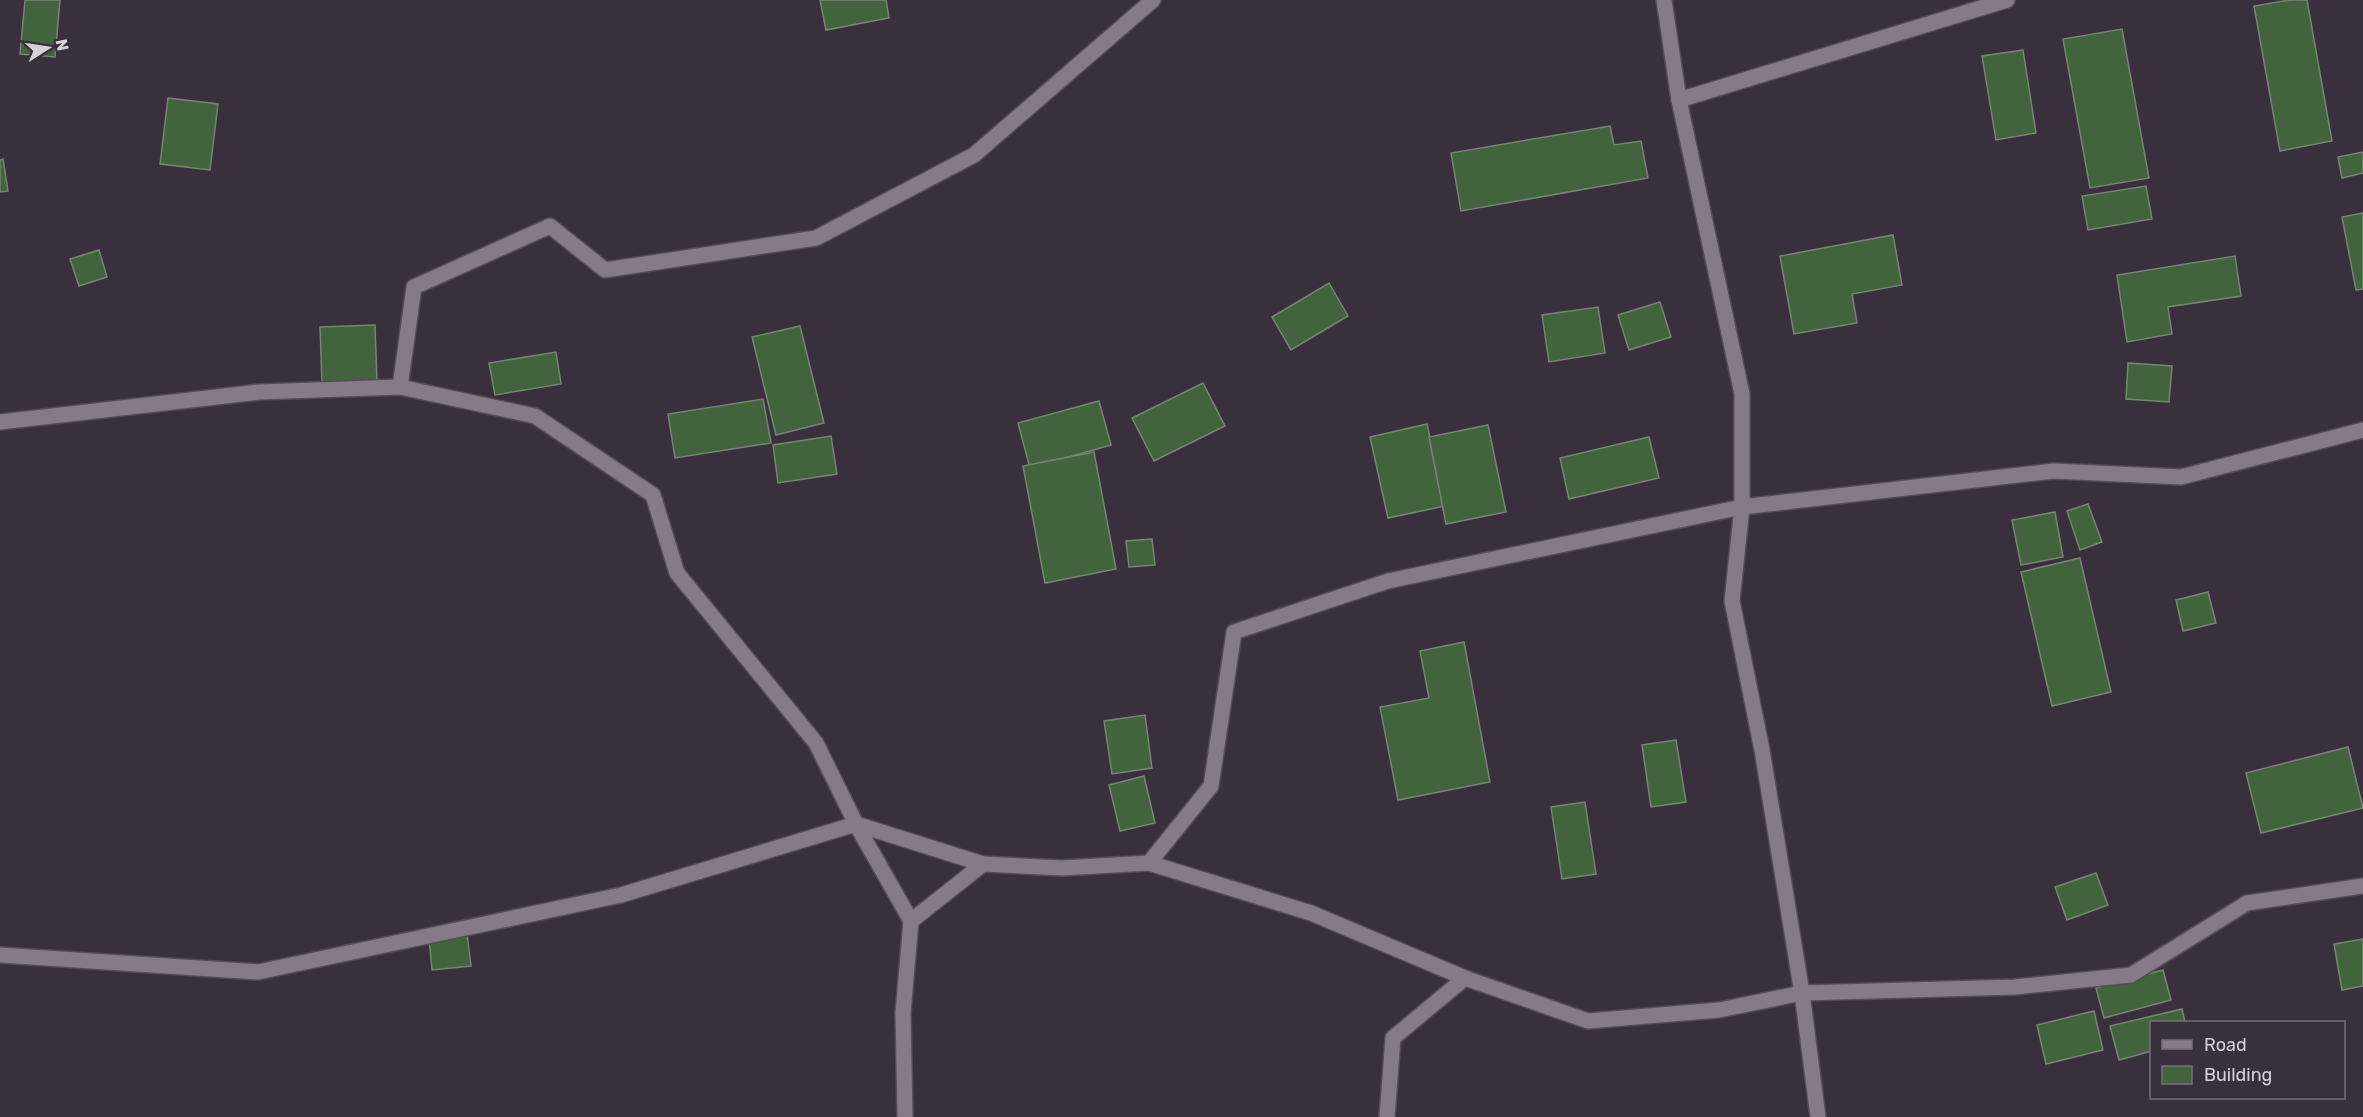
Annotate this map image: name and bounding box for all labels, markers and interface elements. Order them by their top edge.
north arrow [18,18,78,78]
text: N [52,37,73,53]
legend [2150,1021,2345,1099]
text: Road [2204,1034,2247,1056]
text: Building [2204,1064,2272,1086]

